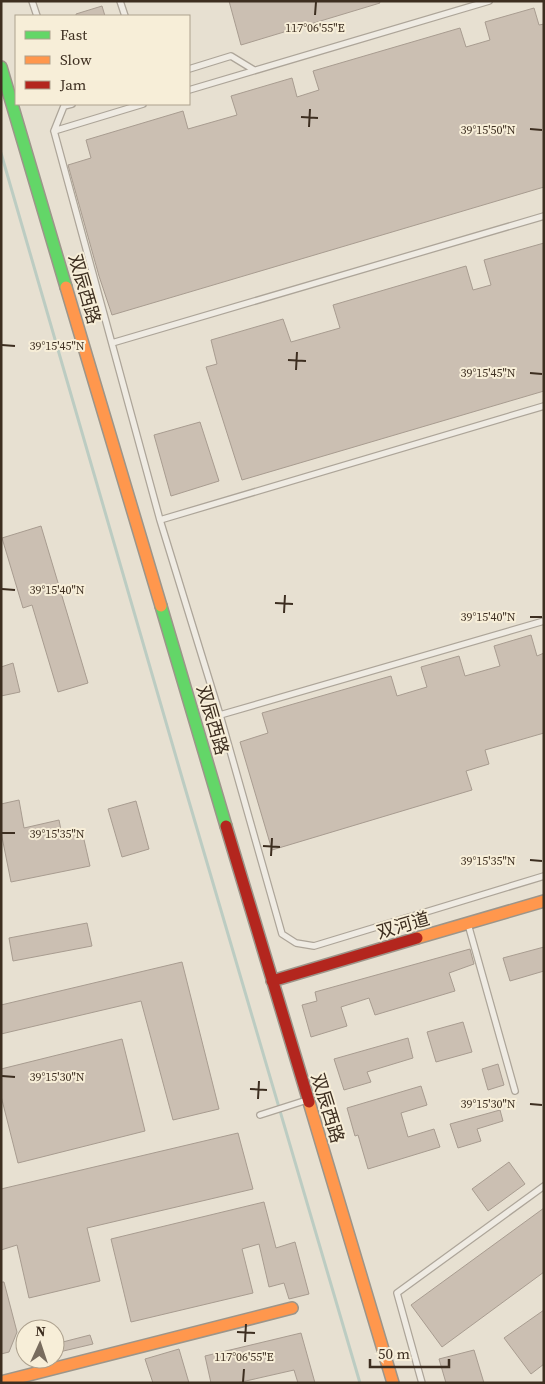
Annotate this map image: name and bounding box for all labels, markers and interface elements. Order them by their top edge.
legend [15,15,190,105]
text: 117°06'55"E [285,20,345,36]
text: Fast [60,24,87,45]
text: Slow [60,49,92,70]
text: Jam [59,74,87,95]
text: 39°15'50"N [460,122,516,138]
street label: 双辰西路 [63,251,107,327]
text: 39°15'45"N [29,338,85,354]
text: 39°15'45"N [460,365,516,381]
text: 39°15'40"N [29,582,85,598]
text: 39°15'40"N [460,609,516,625]
street label: 双辰西路 [191,682,235,758]
text: 39°15'35"N [29,826,85,842]
text: 39°15'35"N [460,853,516,869]
street label: 双河道 [374,906,432,944]
text: 39°15'30"N [29,1069,85,1085]
street label: 双辰西路 [306,1070,350,1146]
text: 39°15'30"N [460,1096,516,1112]
north arrow [15,1319,65,1369]
text: N [35,1321,46,1341]
scale bar [370,1336,449,1368]
text: 50 m [378,1343,410,1364]
text: 117°06'55"E [214,1349,274,1365]

